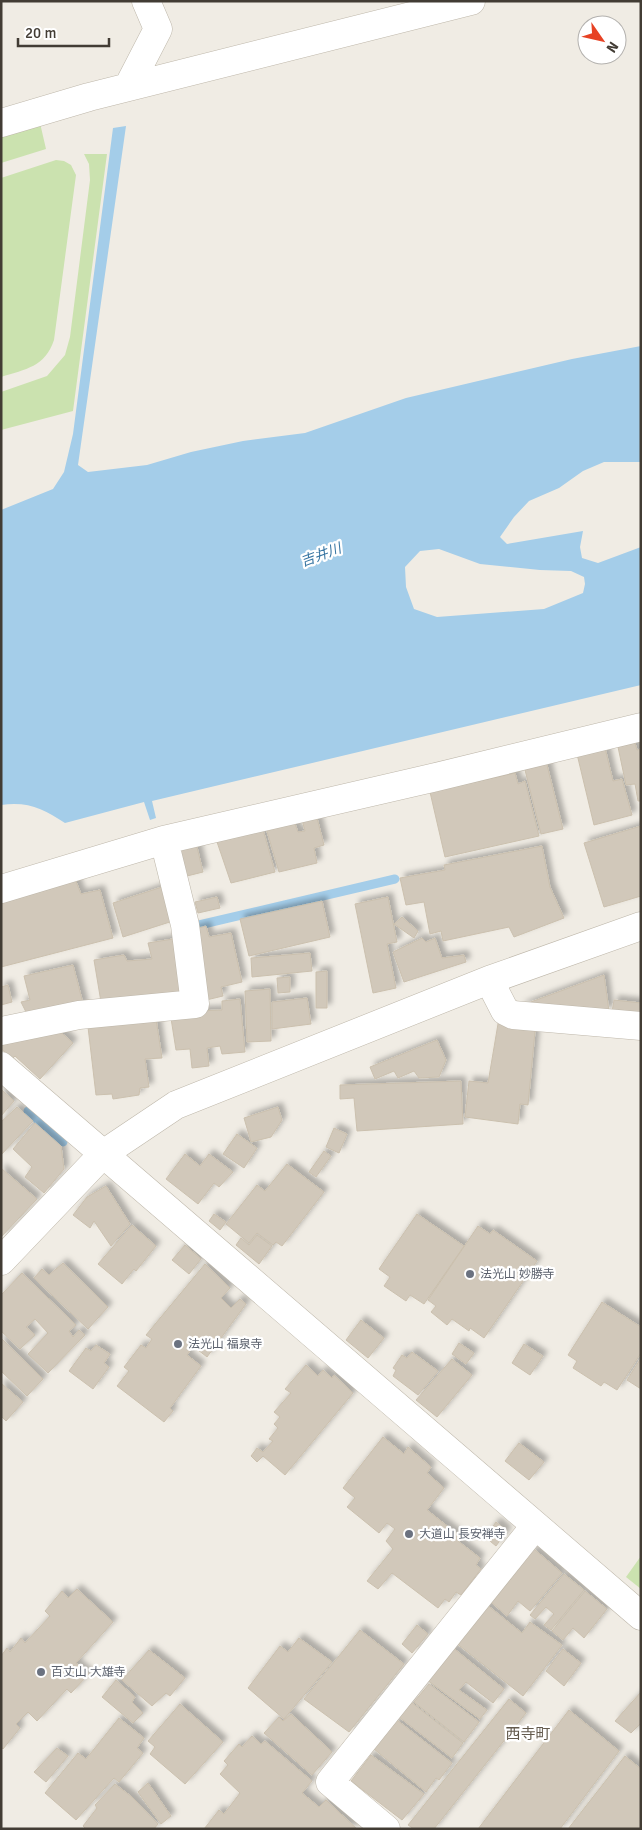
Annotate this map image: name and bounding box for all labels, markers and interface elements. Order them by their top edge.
scale bar [18,15,109,47]
north arrow [577,15,627,65]
text: 20 m [25,24,56,42]
text: N [603,38,622,56]
water label: 吉井川 [298,539,346,570]
place label: 法光山 妙勝寺 [480,1267,555,1282]
marker: 法光山 妙勝寺 [464,1268,476,1280]
place label: 法光山 福泉寺 [188,1337,263,1352]
marker: 法光山 福泉寺 [172,1338,184,1350]
place label: 大道山 長安禅寺 [419,1527,506,1542]
marker: 大道山 長安禅寺 [403,1528,415,1540]
place label: 百丈山 大雄寺 [51,1665,126,1680]
marker: 百丈山 大雄寺 [35,1666,47,1678]
district label: 西寺町 [505,1725,551,1743]

